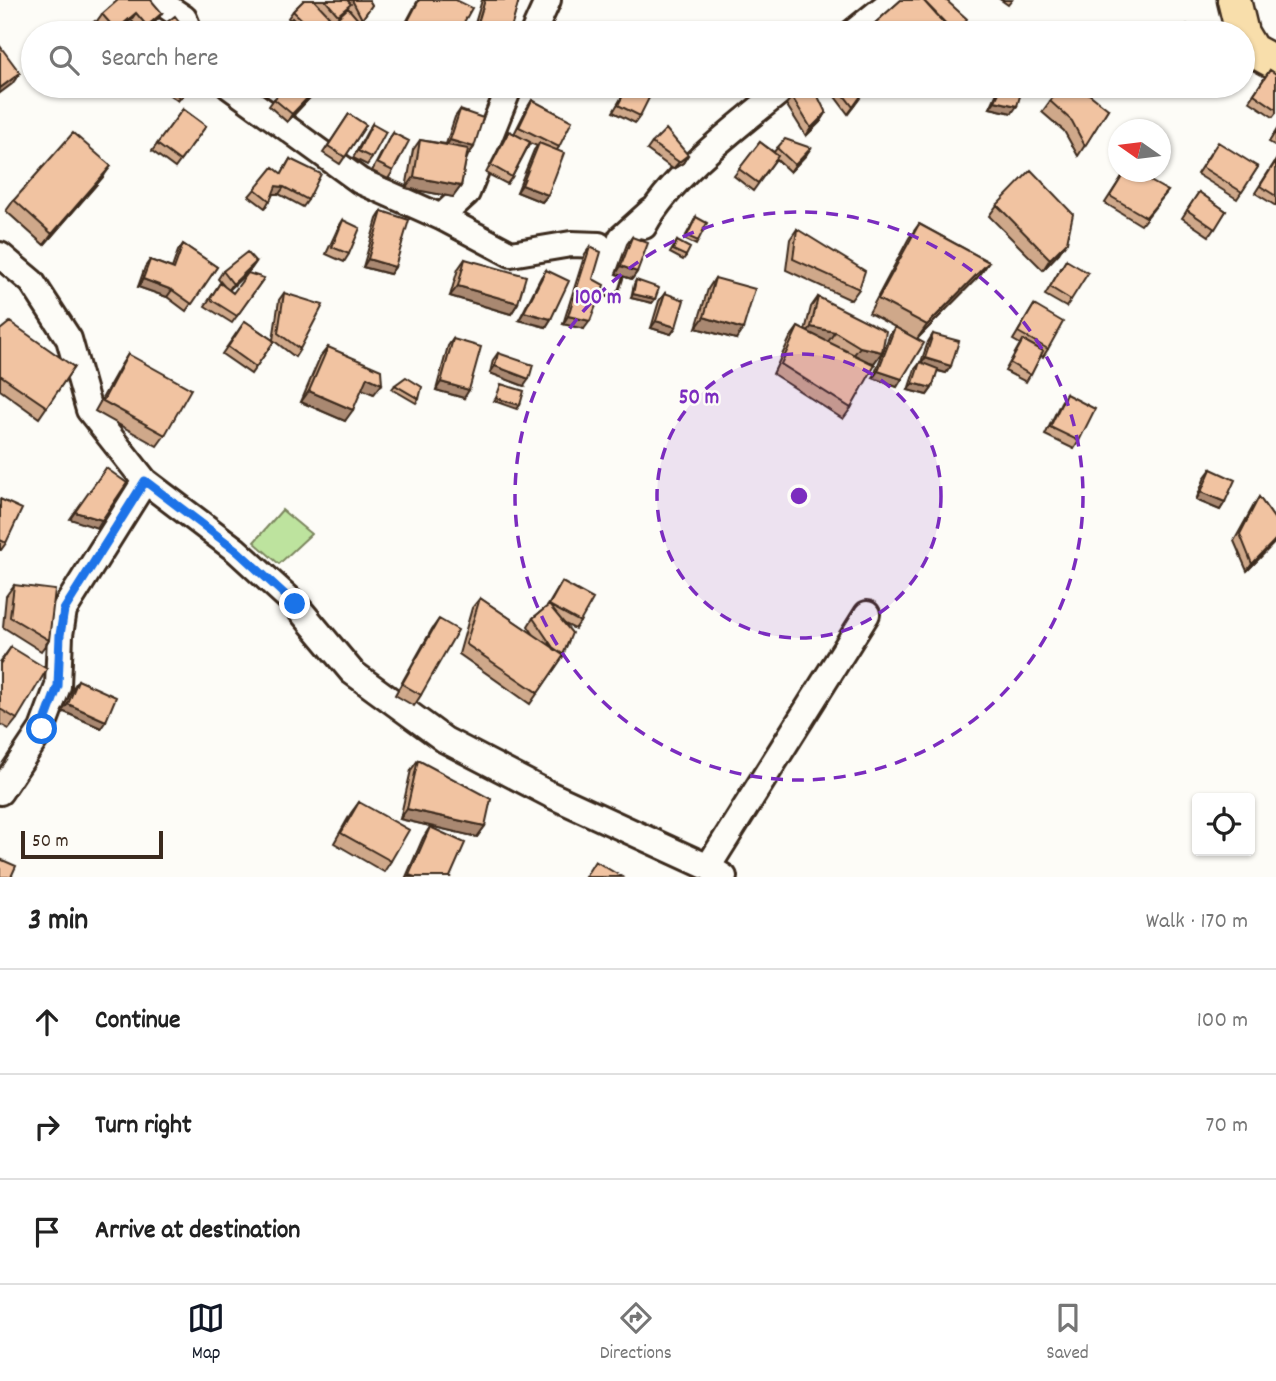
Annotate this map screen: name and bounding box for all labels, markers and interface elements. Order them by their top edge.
search box [21,21,1255,98]
icon: search [45,41,83,79]
text: Search here [101,41,219,78]
north arrow [1108,119,1171,182]
text: 100 m [575,284,621,314]
text: 50 m [679,384,719,414]
centre of rings [787,484,811,508]
route end [279,588,310,619]
route start [26,713,57,744]
map controls [1192,793,1255,856]
button: locate [1192,793,1255,856]
scale bar [21,828,163,860]
text: 50 m [32,829,69,856]
text: 3 min [28,901,88,944]
text: Walk · 170 m [1146,906,1248,939]
icon: ahead [28,1003,66,1041]
text: Continue [95,1003,180,1040]
text: 100 m [1197,1005,1248,1038]
icon: right [28,1108,66,1146]
text: Turn right [95,1108,192,1145]
text: 70 m [1206,1110,1248,1143]
icon: arrive [28,1213,66,1251]
text: Arrive at destination [95,1213,300,1250]
tab: Map [187,1299,225,1368]
tab: Directions [600,1299,672,1368]
tab: Saved [1046,1299,1089,1368]

